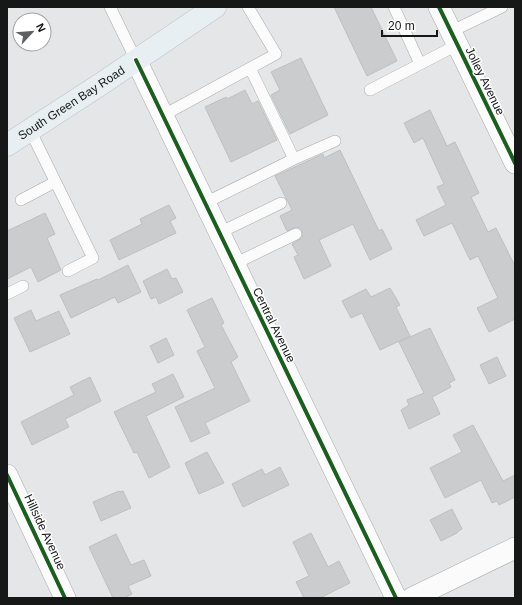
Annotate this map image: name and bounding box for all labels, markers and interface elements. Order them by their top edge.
north arrow [12,12,52,52]
scale bar [382,12,437,38]
text: 20 m [388,19,415,33]
text: N [34,21,48,34]
street label: Jolley Avenue [463,45,508,118]
street label: South Green Bay Road [16,63,127,143]
street label: Central Avenue [250,285,298,365]
street label: Hillside Avenue [21,492,69,572]

